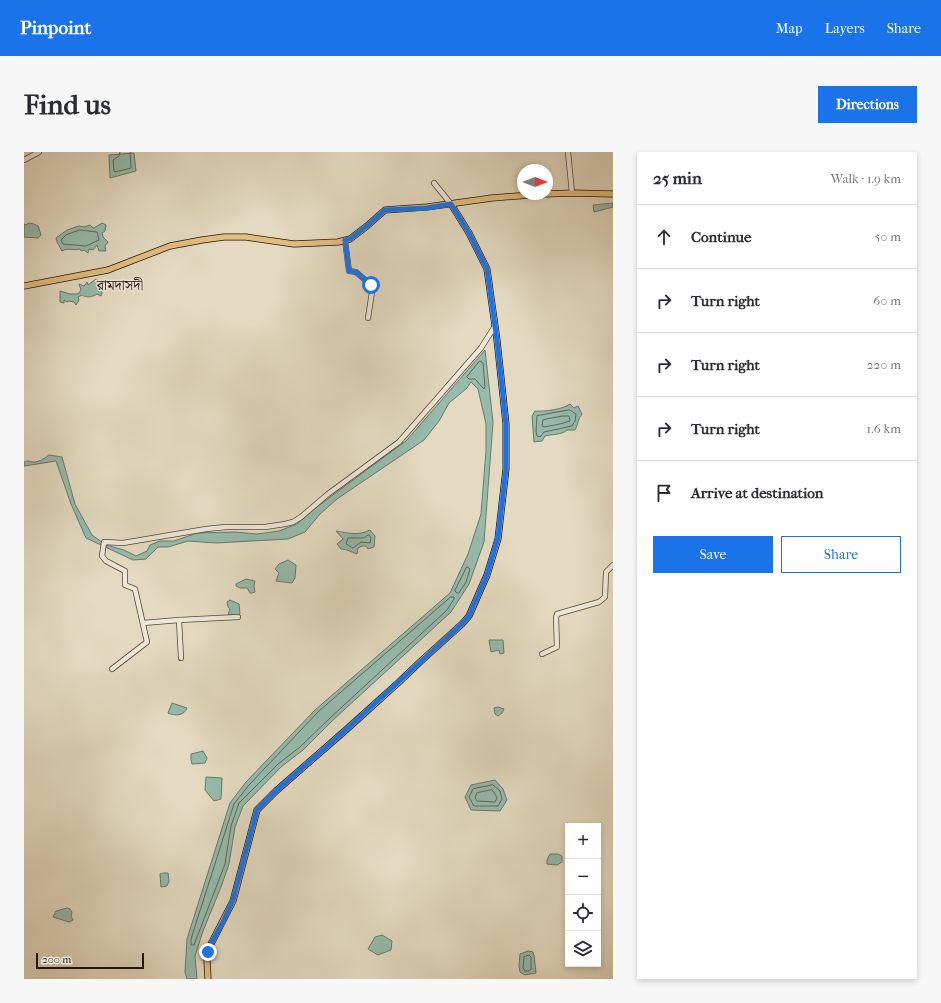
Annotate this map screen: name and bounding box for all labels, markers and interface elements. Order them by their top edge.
text: Pinpoint [20,17,91,39]
text: Map [776,20,803,37]
text: Layers [825,20,865,37]
text: Share [887,20,921,37]
button: Directions [818,86,917,123]
text: Find us [24,88,111,121]
north arrow [517,164,553,200]
text: 25 min [653,168,702,188]
text: Walk · 1.9 km [831,171,901,186]
icon: ahead [653,226,675,248]
text: Continue [691,228,751,246]
text: 50 m [875,229,901,244]
route start [362,276,380,294]
district label: রামদাসদী [96,277,143,294]
icon: right [653,290,675,312]
text: Turn right [691,292,760,310]
text: 60 m [873,293,901,308]
icon: right [653,354,675,376]
text: Turn right [691,356,760,374]
text: 220 m [867,357,901,372]
icon: right [653,418,675,440]
text: Turn right [691,420,760,438]
text: 1.6 km [867,421,901,436]
icon: arrive [653,482,675,504]
text: Arrive at destination [691,484,823,502]
button: Save [653,536,773,573]
button: Share [781,536,901,573]
map controls [565,823,601,967]
button: + [565,823,601,859]
button: − [565,859,601,895]
button: locate [565,895,601,931]
button: layers [565,931,601,967]
route end [199,943,217,961]
scale bar [36,951,144,970]
text: 200 m [42,953,71,966]

